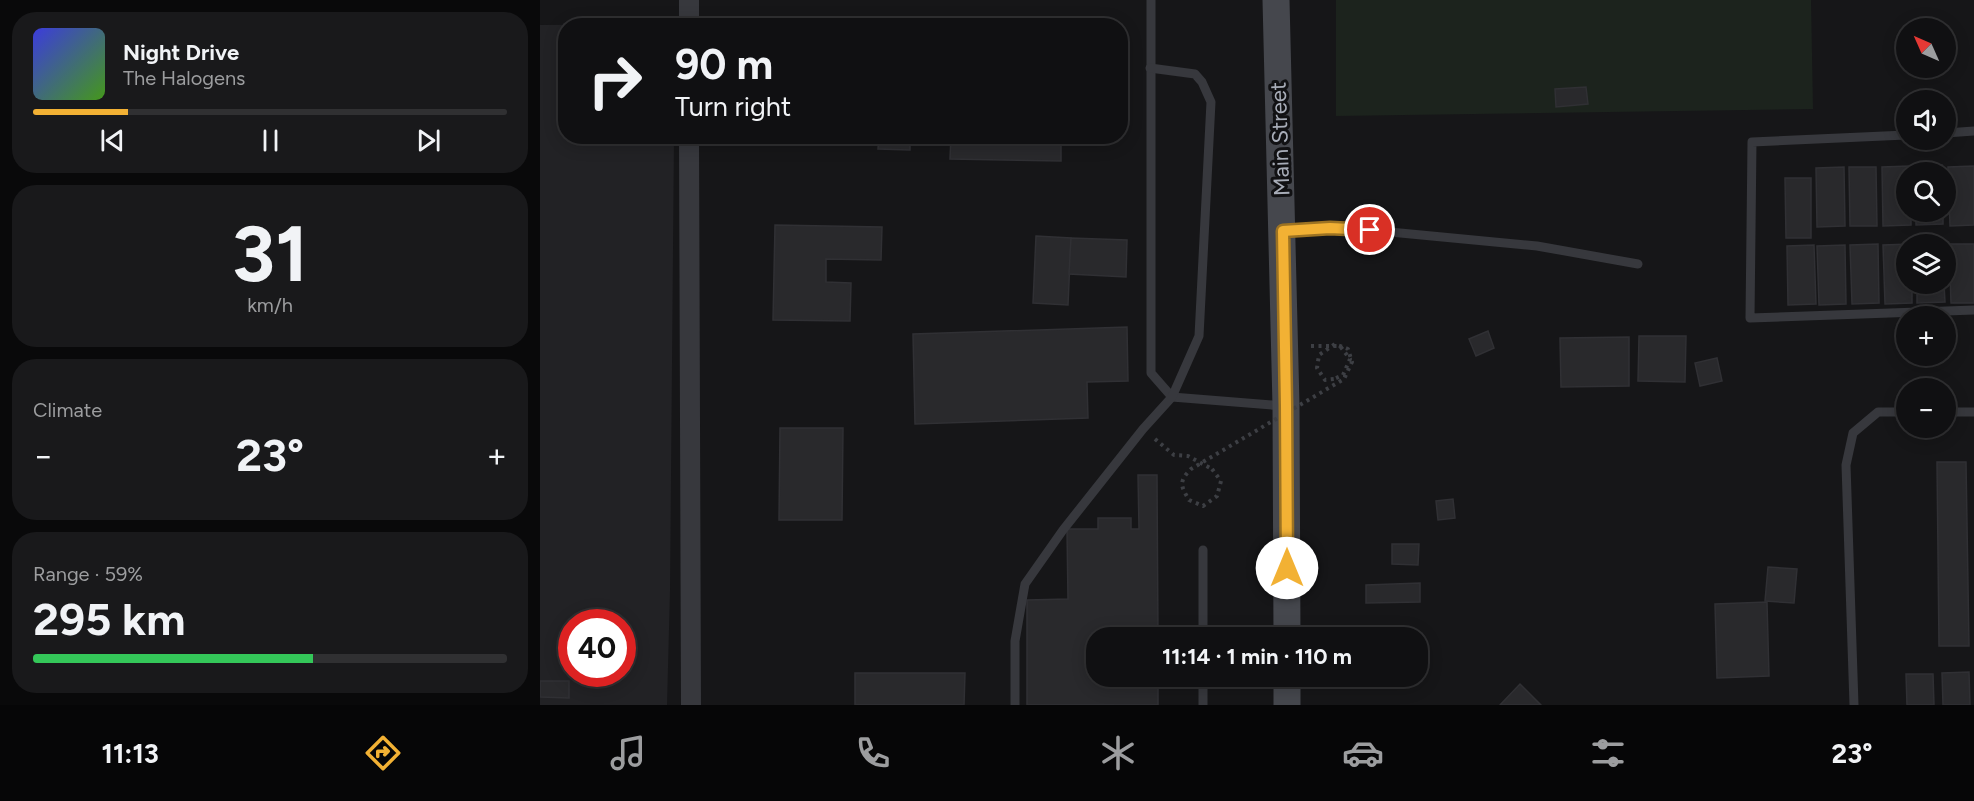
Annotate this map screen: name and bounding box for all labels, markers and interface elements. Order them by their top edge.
north arrow [1896,18,1956,78]
map controls [1896,18,1956,438]
text: Night Drive [123,39,239,66]
text: 90 m [675,39,773,90]
icon: right [576,42,654,120]
text: The Halogens [123,66,245,90]
street label: Main Street [1265,81,1295,197]
text: Turn right [675,90,791,123]
button: sound [1896,90,1956,150]
icon: previous [96,124,129,157]
icon: pause [254,124,287,157]
icon: next [412,124,445,157]
button: search [1896,162,1956,222]
pin [1344,204,1395,255]
text: 31 [232,207,308,301]
icon: arrive [1353,213,1386,246]
button: layers [1896,234,1956,294]
text: km/h [247,293,293,317]
button: + [1896,306,1956,366]
button: − [1896,378,1956,438]
text: Climate [33,398,102,422]
text: 23° [236,428,304,482]
text: − [33,436,54,475]
text: + [486,436,507,475]
position arrow [1255,536,1319,600]
text: Range · 59% [33,562,143,586]
text: 295 km [33,592,185,646]
speed limit sign: 40 [558,609,636,687]
text: 11:14 · 1 min · 110 m [1162,643,1352,670]
icon: directions [362,732,404,774]
icon: music [607,732,649,774]
icon: phone [852,732,894,774]
icon: climate [1097,732,1139,774]
icon: car [1342,732,1384,774]
icon: filters [1587,732,1629,774]
text: 11:13 [101,737,159,770]
text: 23° [1832,737,1872,770]

